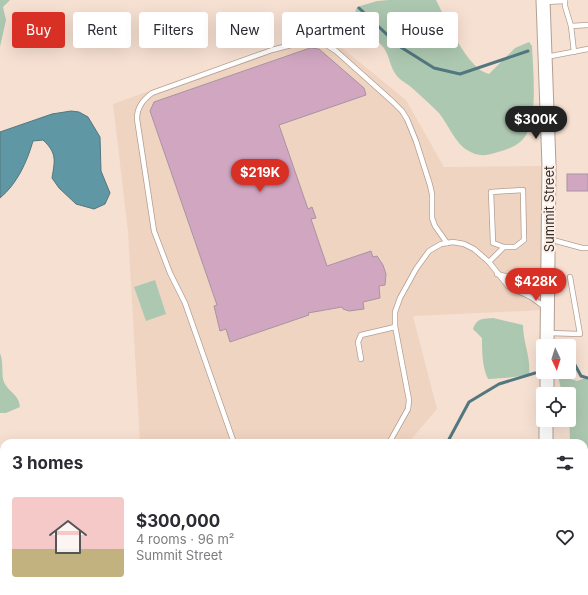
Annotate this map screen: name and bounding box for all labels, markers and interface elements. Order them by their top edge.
chip: Buy [12,12,65,48]
chip: Rent [73,12,131,48]
chip: Filters [139,12,208,48]
chip: New [216,12,274,48]
chip: Apartment [282,12,379,48]
chip: House [387,12,458,48]
pin: $300K [508,106,564,140]
text: $300K [514,111,558,127]
pin: $219K [232,159,288,193]
text: $219K [240,164,280,180]
street label: Summit Street [541,166,557,252]
pin: $428K [508,268,564,302]
text: $428K [514,273,558,289]
north arrow [536,339,576,379]
map controls [536,339,576,427]
button: locate [536,387,576,427]
icon: filters [554,452,576,474]
text: 3 homes [12,453,83,473]
text: $300,000 [136,511,220,531]
icon: home [44,513,92,561]
icon: heart [554,526,576,548]
text: 4 rooms · 96 m² [136,531,235,547]
text: Summit Street [136,547,223,563]

